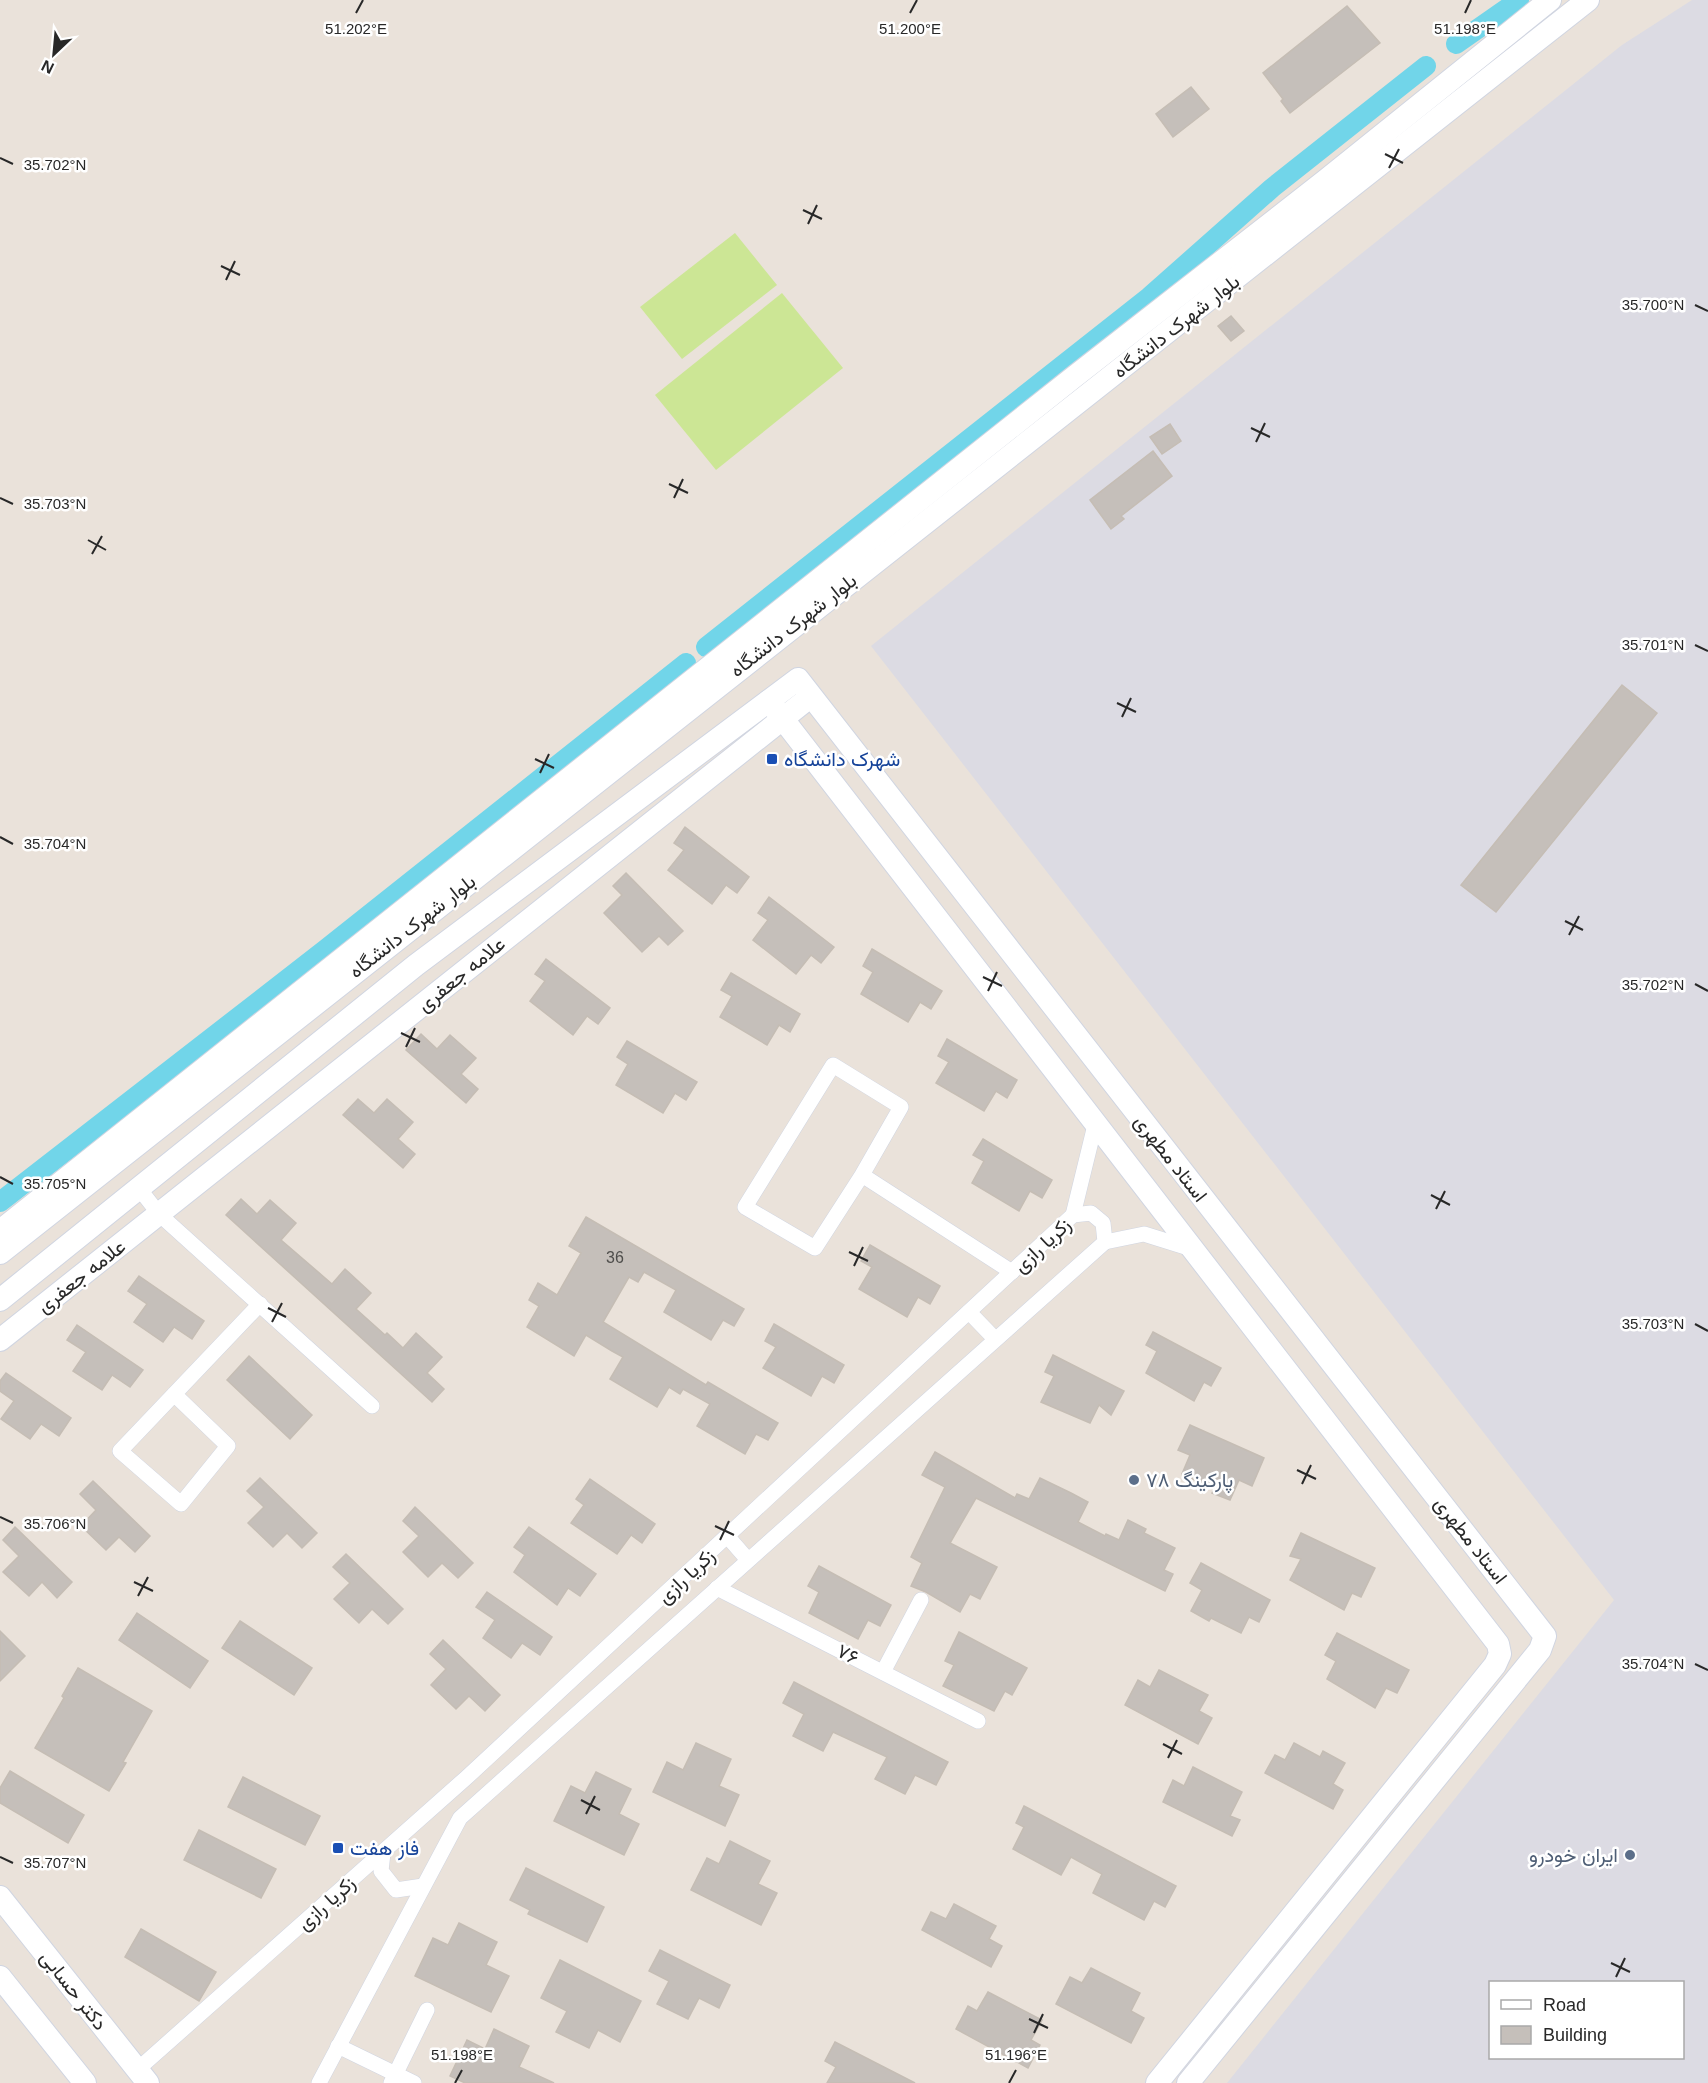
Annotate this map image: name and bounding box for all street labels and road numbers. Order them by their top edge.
street label: بلوار شهرک دانشگاه [1108,270,1245,384]
street label: بلوار شهرک دانشگاه [725,569,862,683]
street label: بلوار شهرک دانشگاه [344,870,481,984]
street label: علامه جعفری [413,932,510,1017]
street label: استاد مطهری [1129,1110,1212,1207]
street label: زکریا رازی [1009,1213,1076,1278]
street label: علامه جعفری [33,1235,131,1319]
street label: استاد مطهری [1429,1492,1512,1589]
street label: زکریا رازی [653,1544,720,1609]
street label: ۷۶ [833,1639,863,1669]
street label: زکریا رازی [293,1872,361,1936]
street label: دکتر حسابی [35,1946,112,2035]

